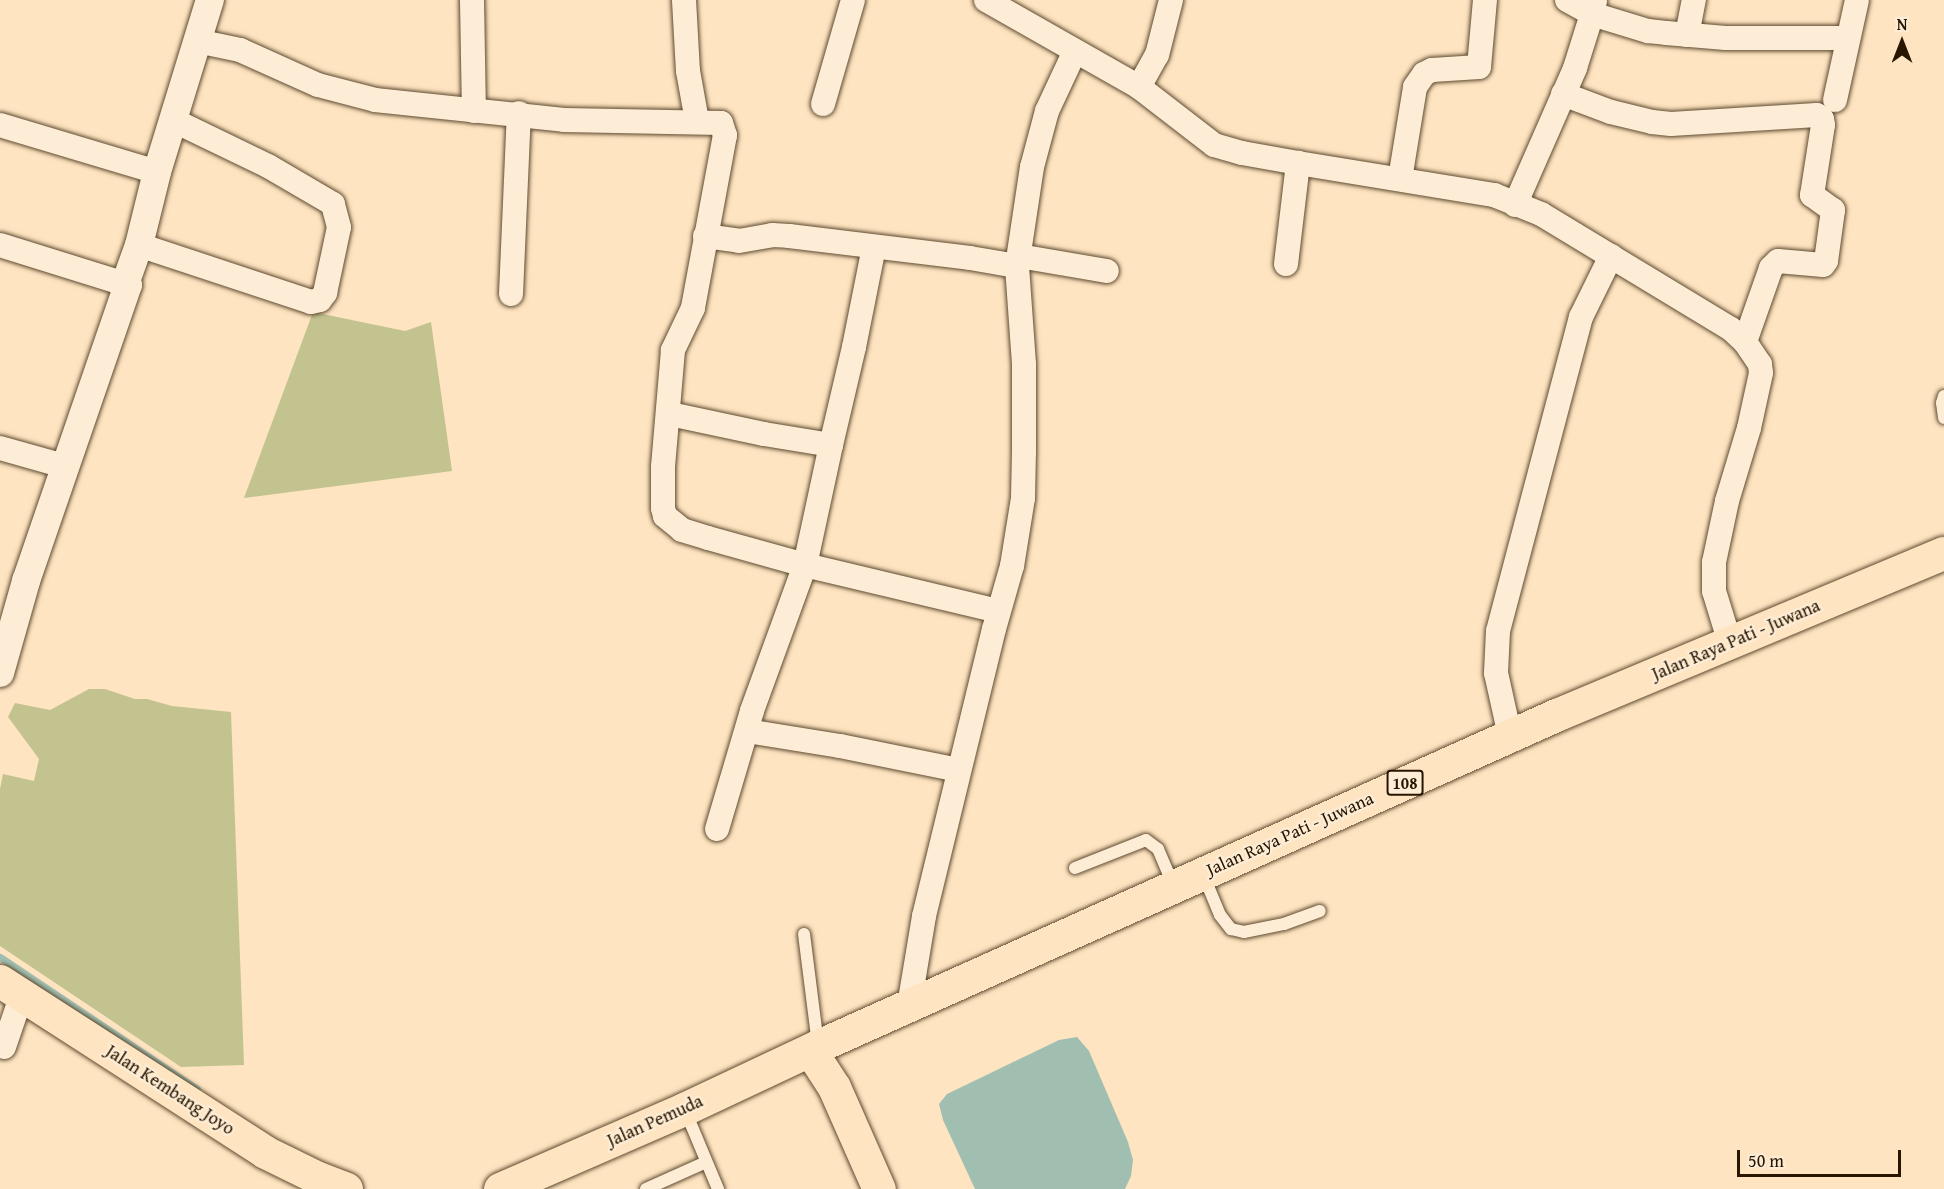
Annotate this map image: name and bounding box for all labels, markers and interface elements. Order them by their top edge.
north arrow [1872,12,1932,72]
text: N [1897,12,1907,36]
street label: Jalan Raya Pati - Juwana [1649,595,1823,685]
road number: 108 [1386,770,1424,796]
street label: Jalan Raya Pati - Juwana [1203,787,1377,881]
street label: Jalan Kembang Joyo [102,1040,238,1140]
street label: Jalan Pemuda [604,1090,706,1152]
scale bar [1740,1138,1904,1176]
text: 50 m [1748,1147,1784,1174]

